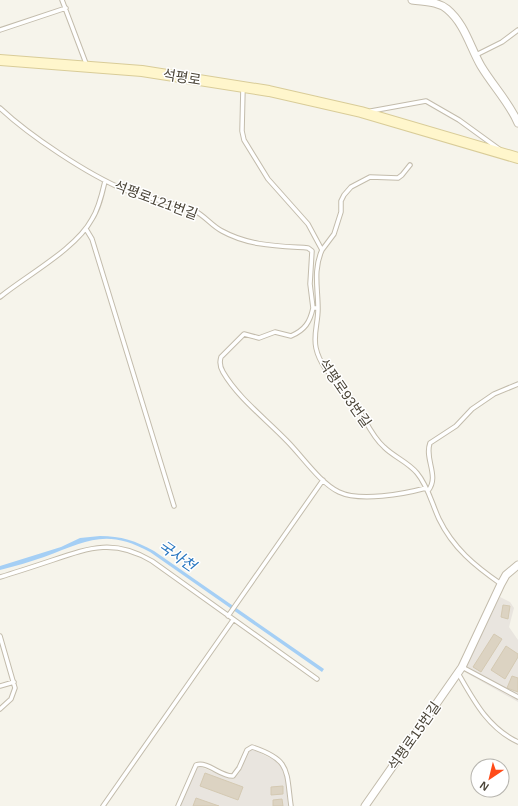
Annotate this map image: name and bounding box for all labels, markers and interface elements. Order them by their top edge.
street label: 석평로 [162,66,202,88]
street label: 석평로121번길 [112,177,200,223]
street label: 석평로93번길 [316,356,374,430]
water label: 국사천 [155,537,201,576]
street label: 석평로15번길 [385,699,443,773]
north arrow [470,758,510,798]
text: N [478,779,491,793]

